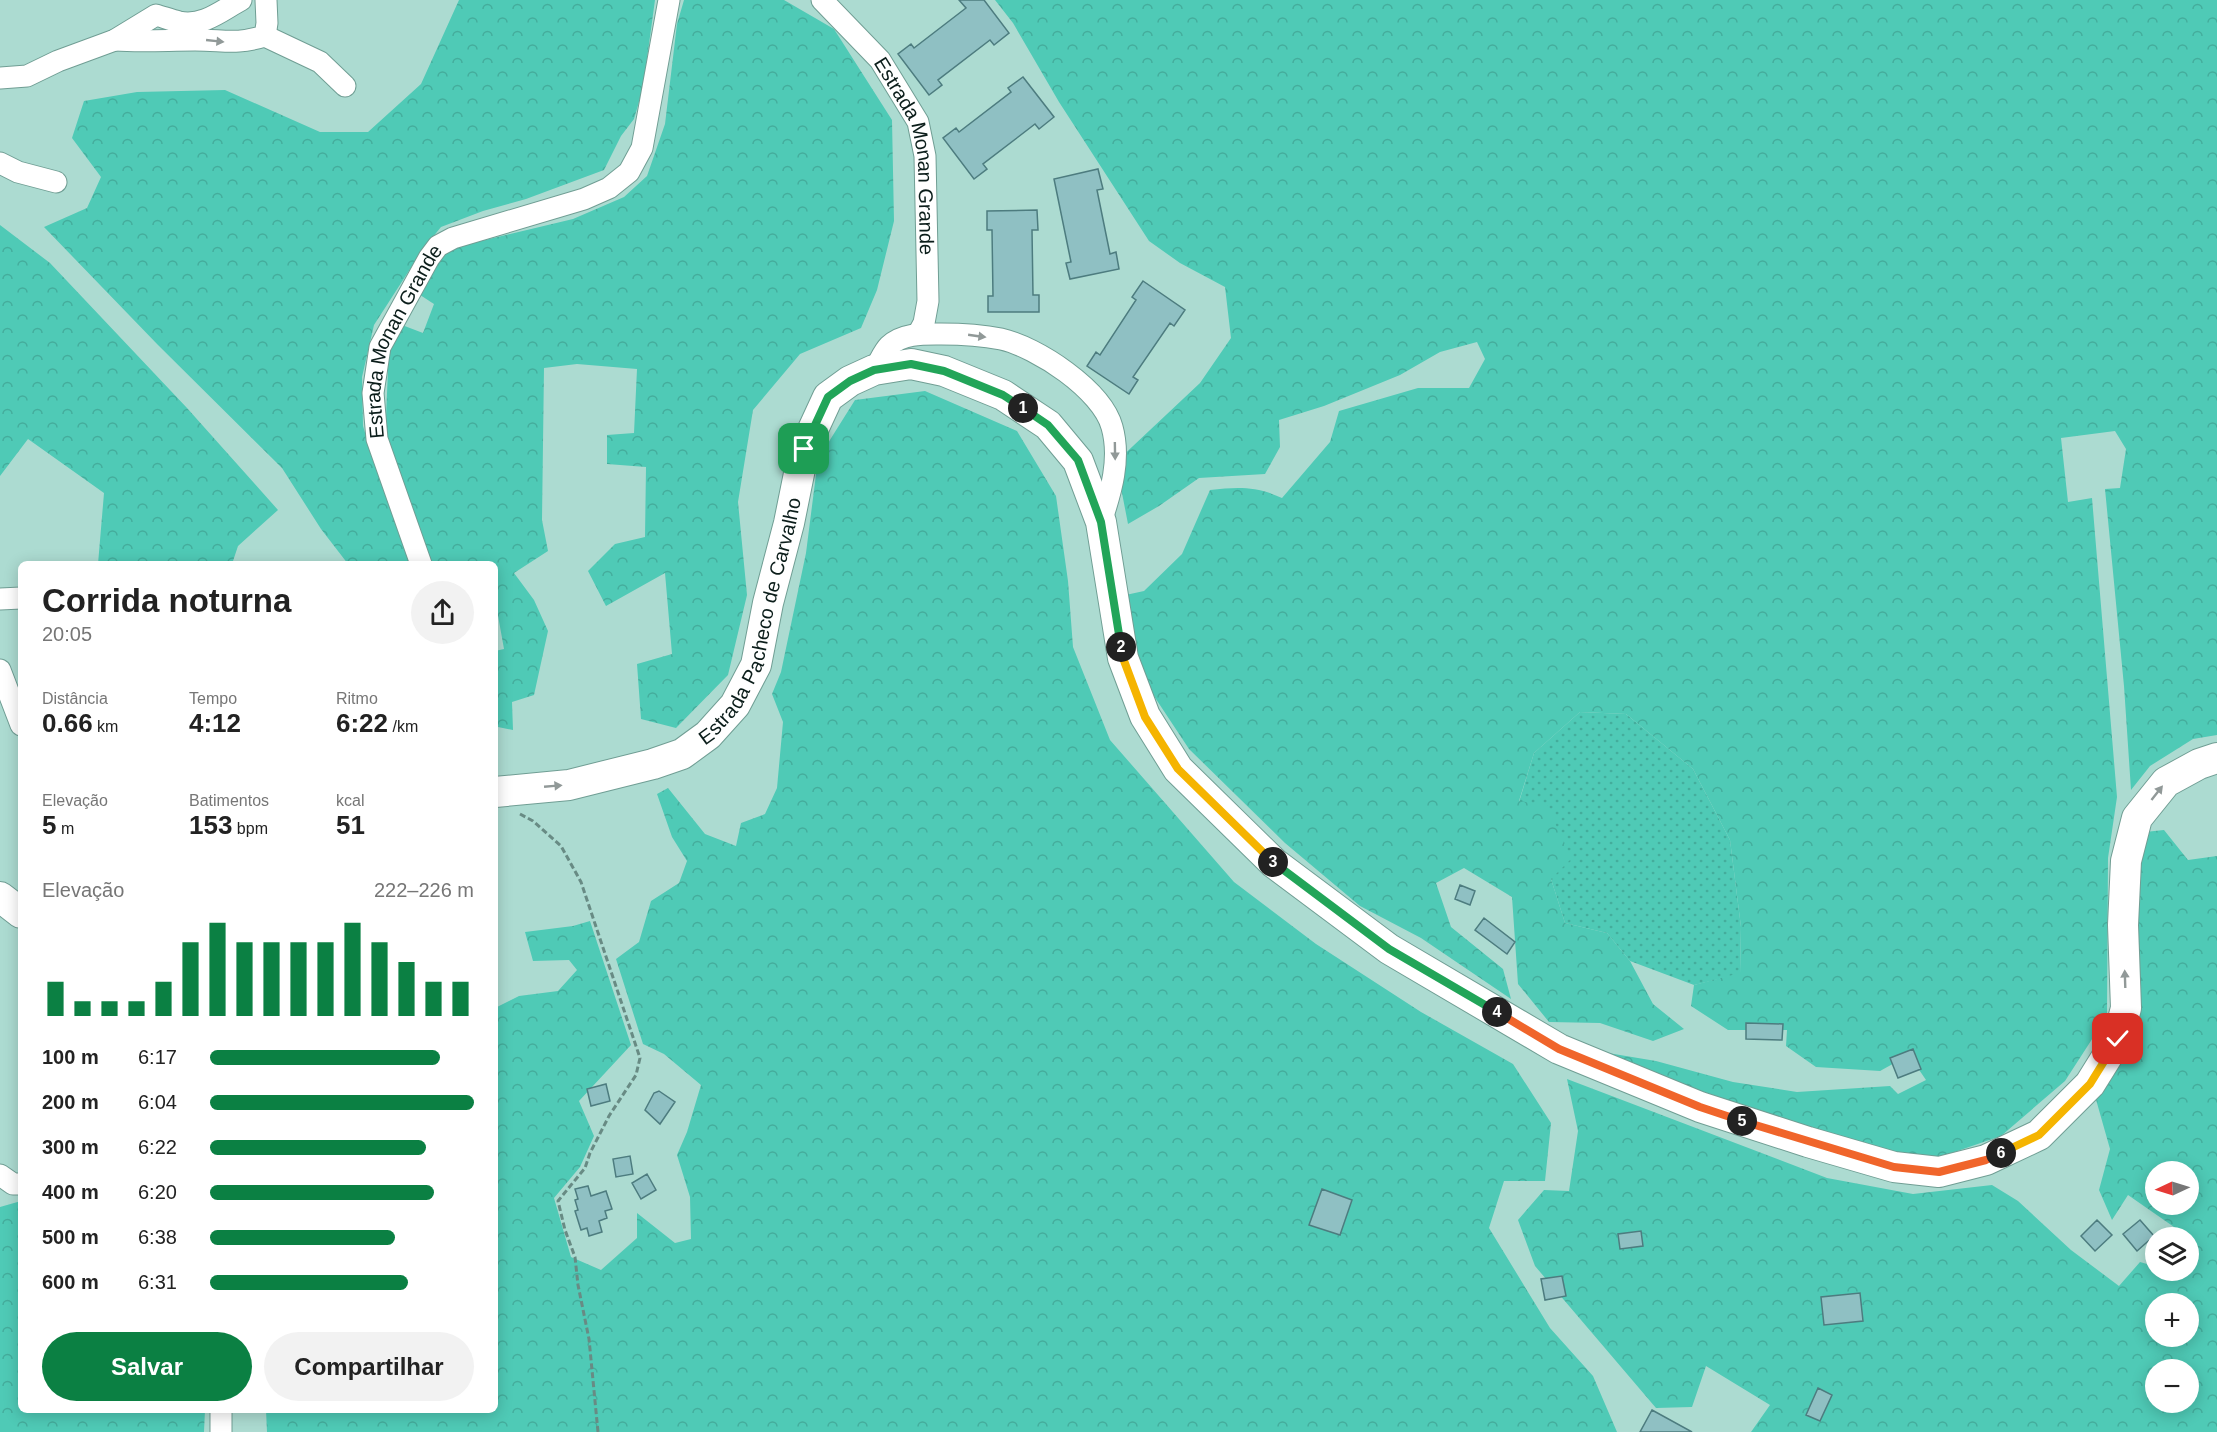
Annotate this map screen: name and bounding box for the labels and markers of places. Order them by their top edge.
pin: 1 [1008,393,1038,423]
pin [778,423,829,474]
pin: 2 [1106,632,1136,662]
pin: 3 [1258,847,1288,877]
pin: 4 [1482,997,1512,1027]
pin [2092,1013,2143,1064]
pin: 5 [1727,1106,1757,1136]
pin: 6 [1986,1138,2016,1168]

